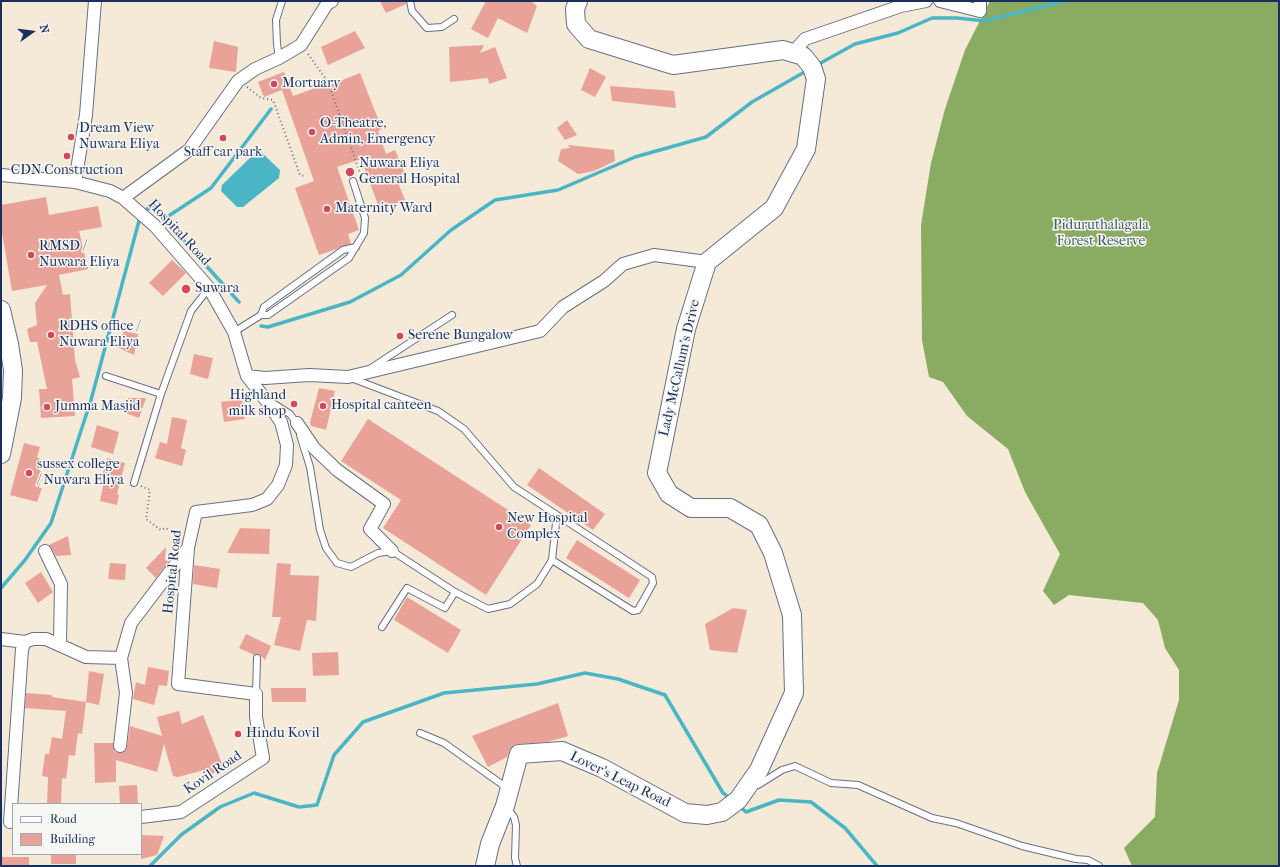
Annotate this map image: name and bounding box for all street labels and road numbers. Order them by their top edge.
street label: Hospital Road [144,196,214,270]
street label: Lady McCallum's Drive [656,298,704,438]
street label: Hospital Road [160,529,186,615]
street label: Kovil Road [181,748,245,798]
street label: Lover's Leap Road [567,748,673,812]

